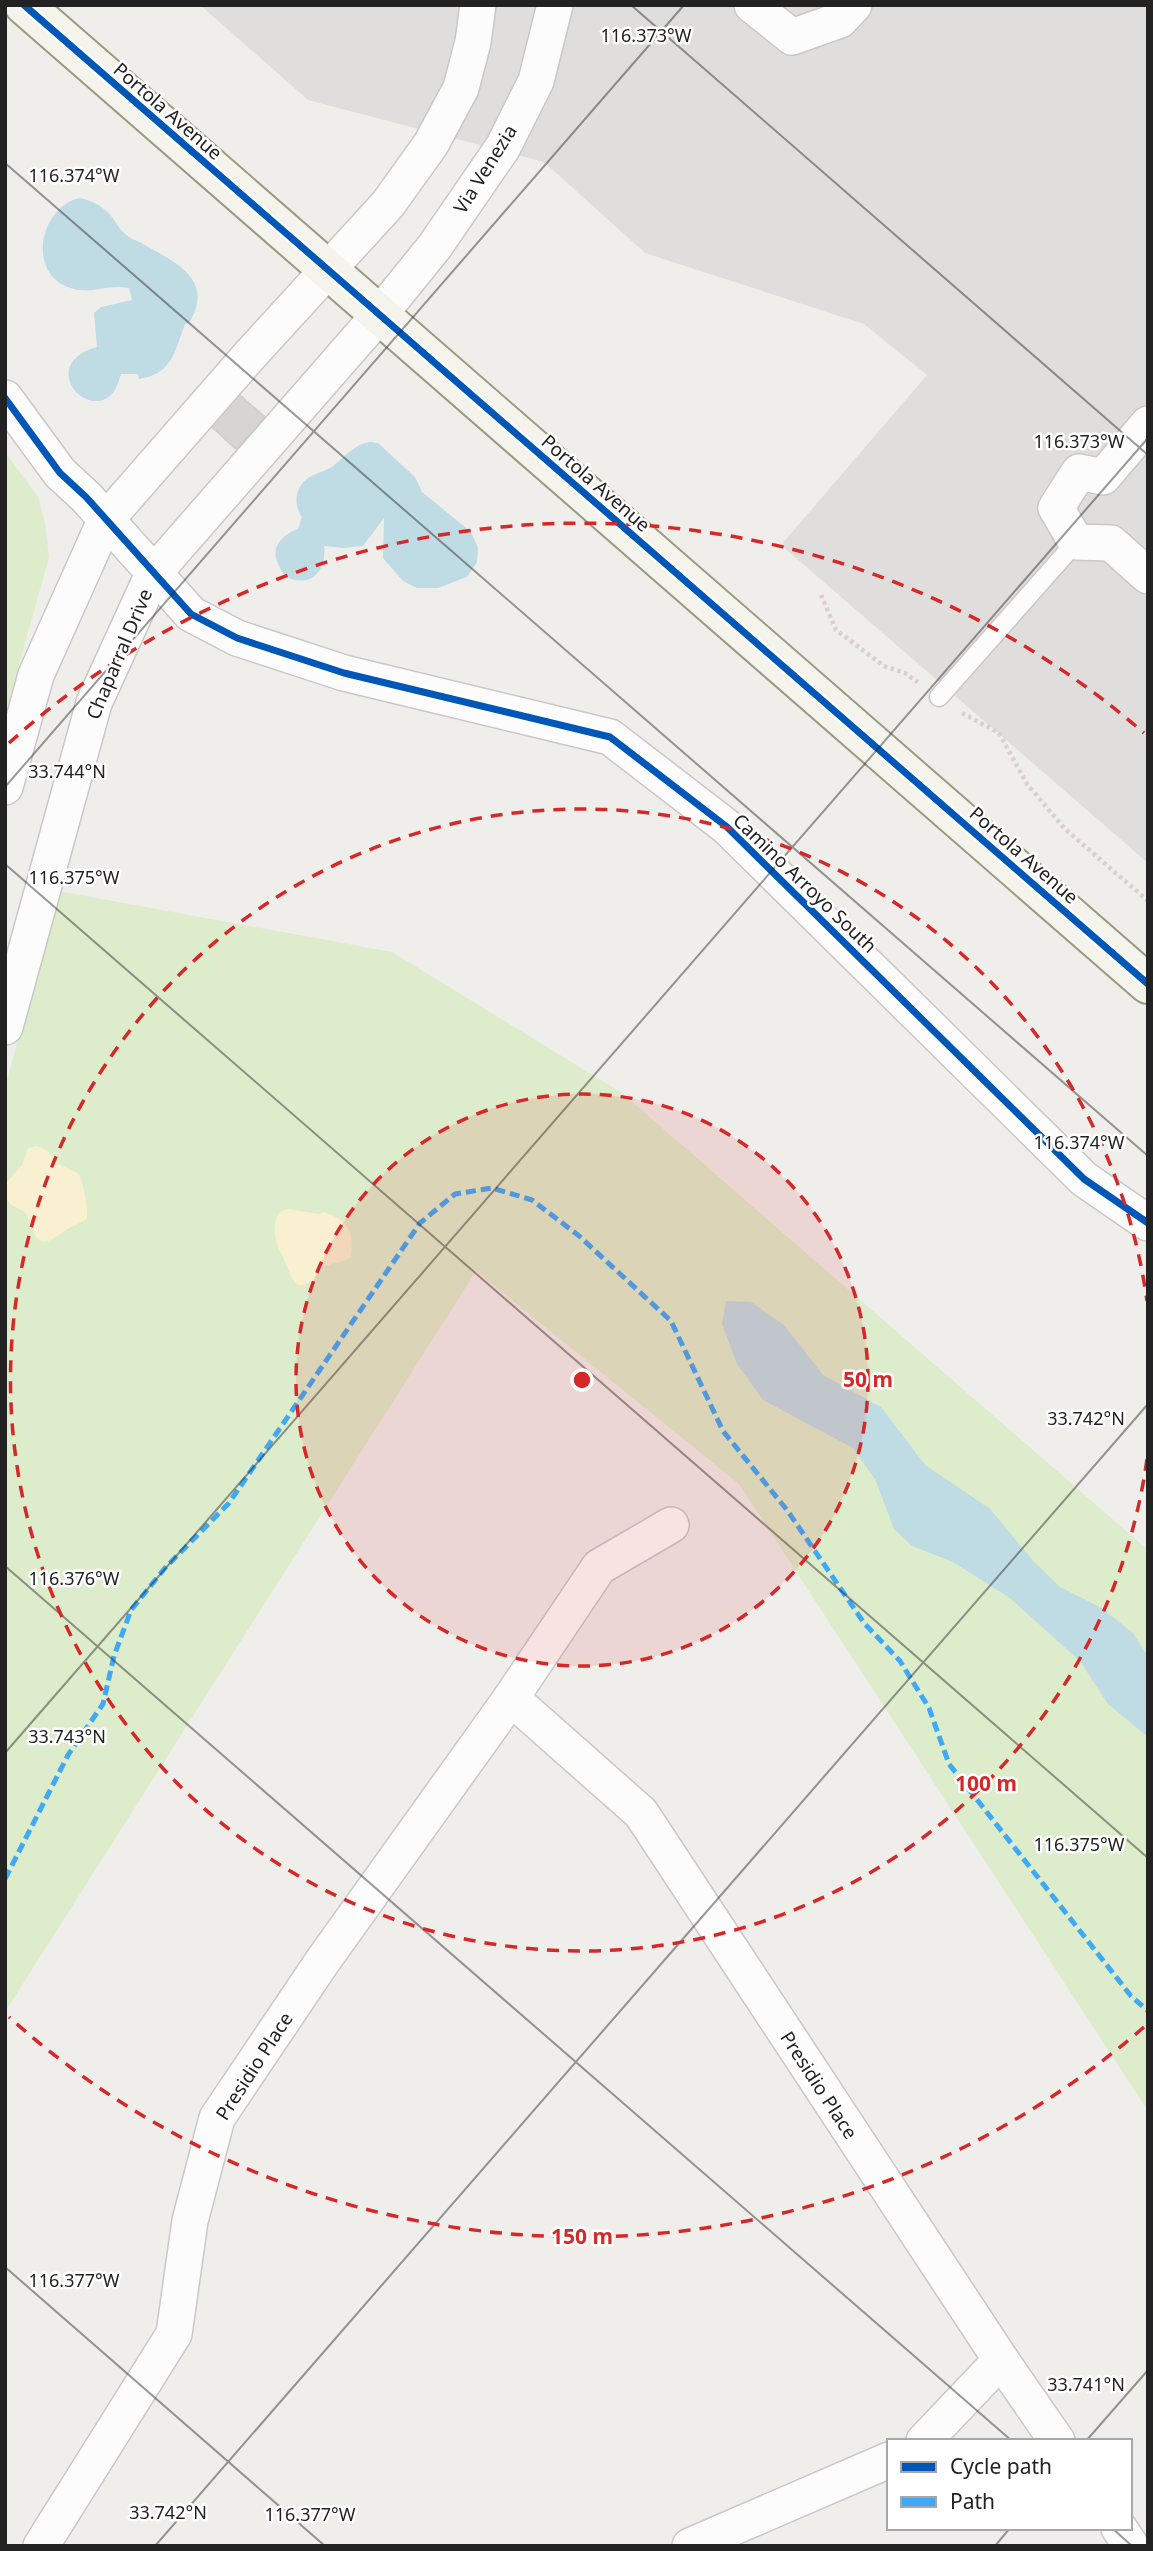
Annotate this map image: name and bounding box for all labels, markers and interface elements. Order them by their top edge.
text: 116.373°W [600,23,692,47]
street label: Portola Avenue [108,56,228,166]
street label: Via Venezia [447,120,523,218]
text: 116.374°W [28,163,120,187]
street label: Portola Avenue [536,428,656,538]
text: 116.373°W [1033,429,1125,453]
street label: Chaparral Drive [80,585,158,723]
text: 33.744°N [28,759,106,783]
street label: Portola Avenue [964,800,1084,910]
street label: Camino Arroyo South [727,807,883,959]
text: 116.375°W [28,865,120,889]
text: 116.374°W [1033,1130,1125,1154]
text: 50 m [843,1365,893,1393]
centre of rings [570,1368,594,1392]
text: 33.742°N [1047,1406,1125,1430]
text: 116.376°W [28,1566,120,1590]
text: 33.743°N [28,1724,106,1748]
text: 100 m [955,1769,1017,1797]
text: 116.375°W [1033,1832,1125,1856]
street label: Presidio Place [209,2007,299,2125]
street label: Presidio Place [774,2026,864,2144]
text: 150 m [551,2222,613,2250]
text: 116.377°W [28,2268,120,2292]
text: 33.741°N [1047,2372,1125,2396]
legend [887,2439,1132,2530]
text: Cycle path [950,2452,1052,2480]
text: Path [950,2487,995,2515]
text: 33.742°N [129,2500,207,2524]
text: 116.377°W [264,2502,356,2526]

